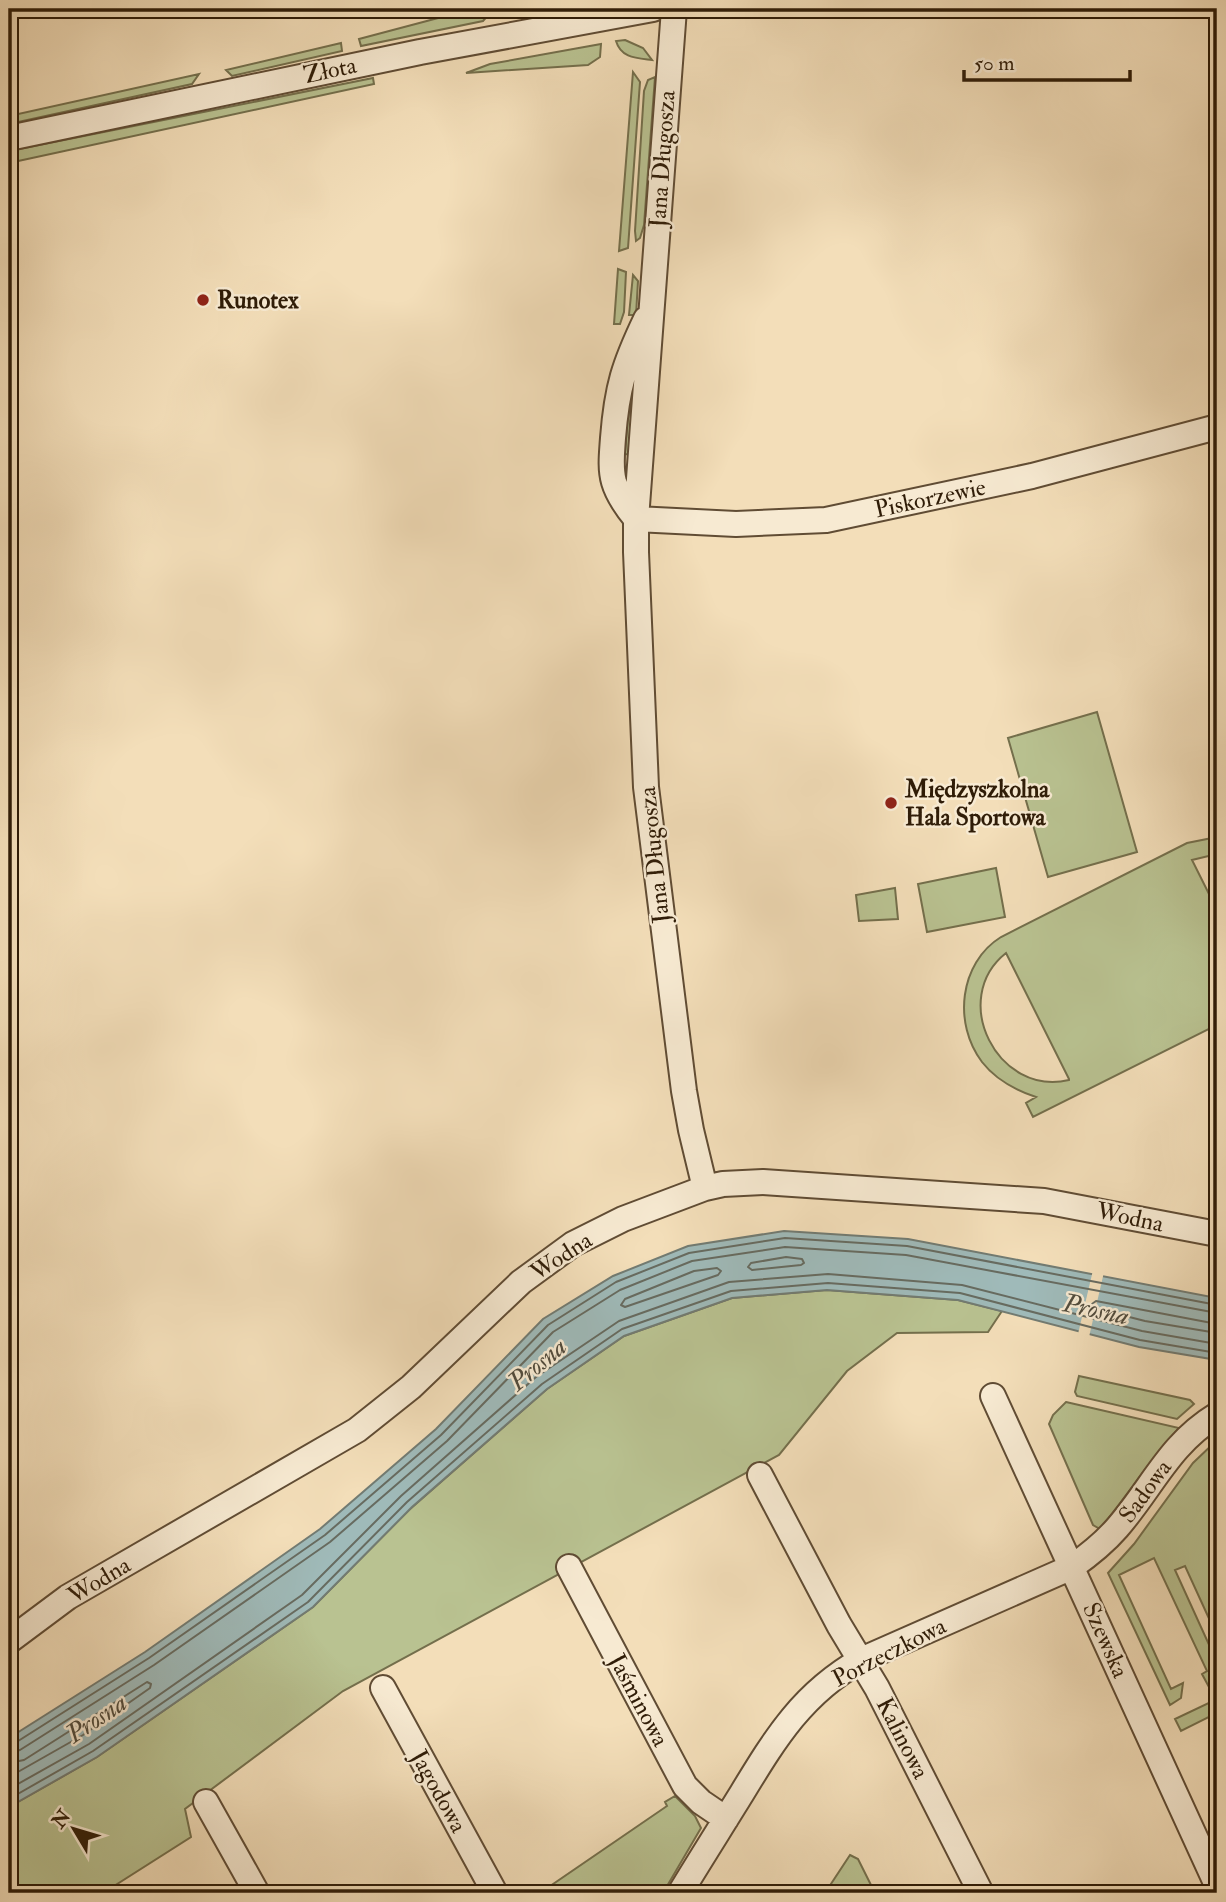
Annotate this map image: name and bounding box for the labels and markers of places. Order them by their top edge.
place label: Runotex [217,285,299,316]
marker: Runotex [195,292,211,308]
place label: Międzyszkolna Hala Sportowa [904,774,1050,833]
marker: Międzyszkolna Hala Sportowa [883,795,899,811]

